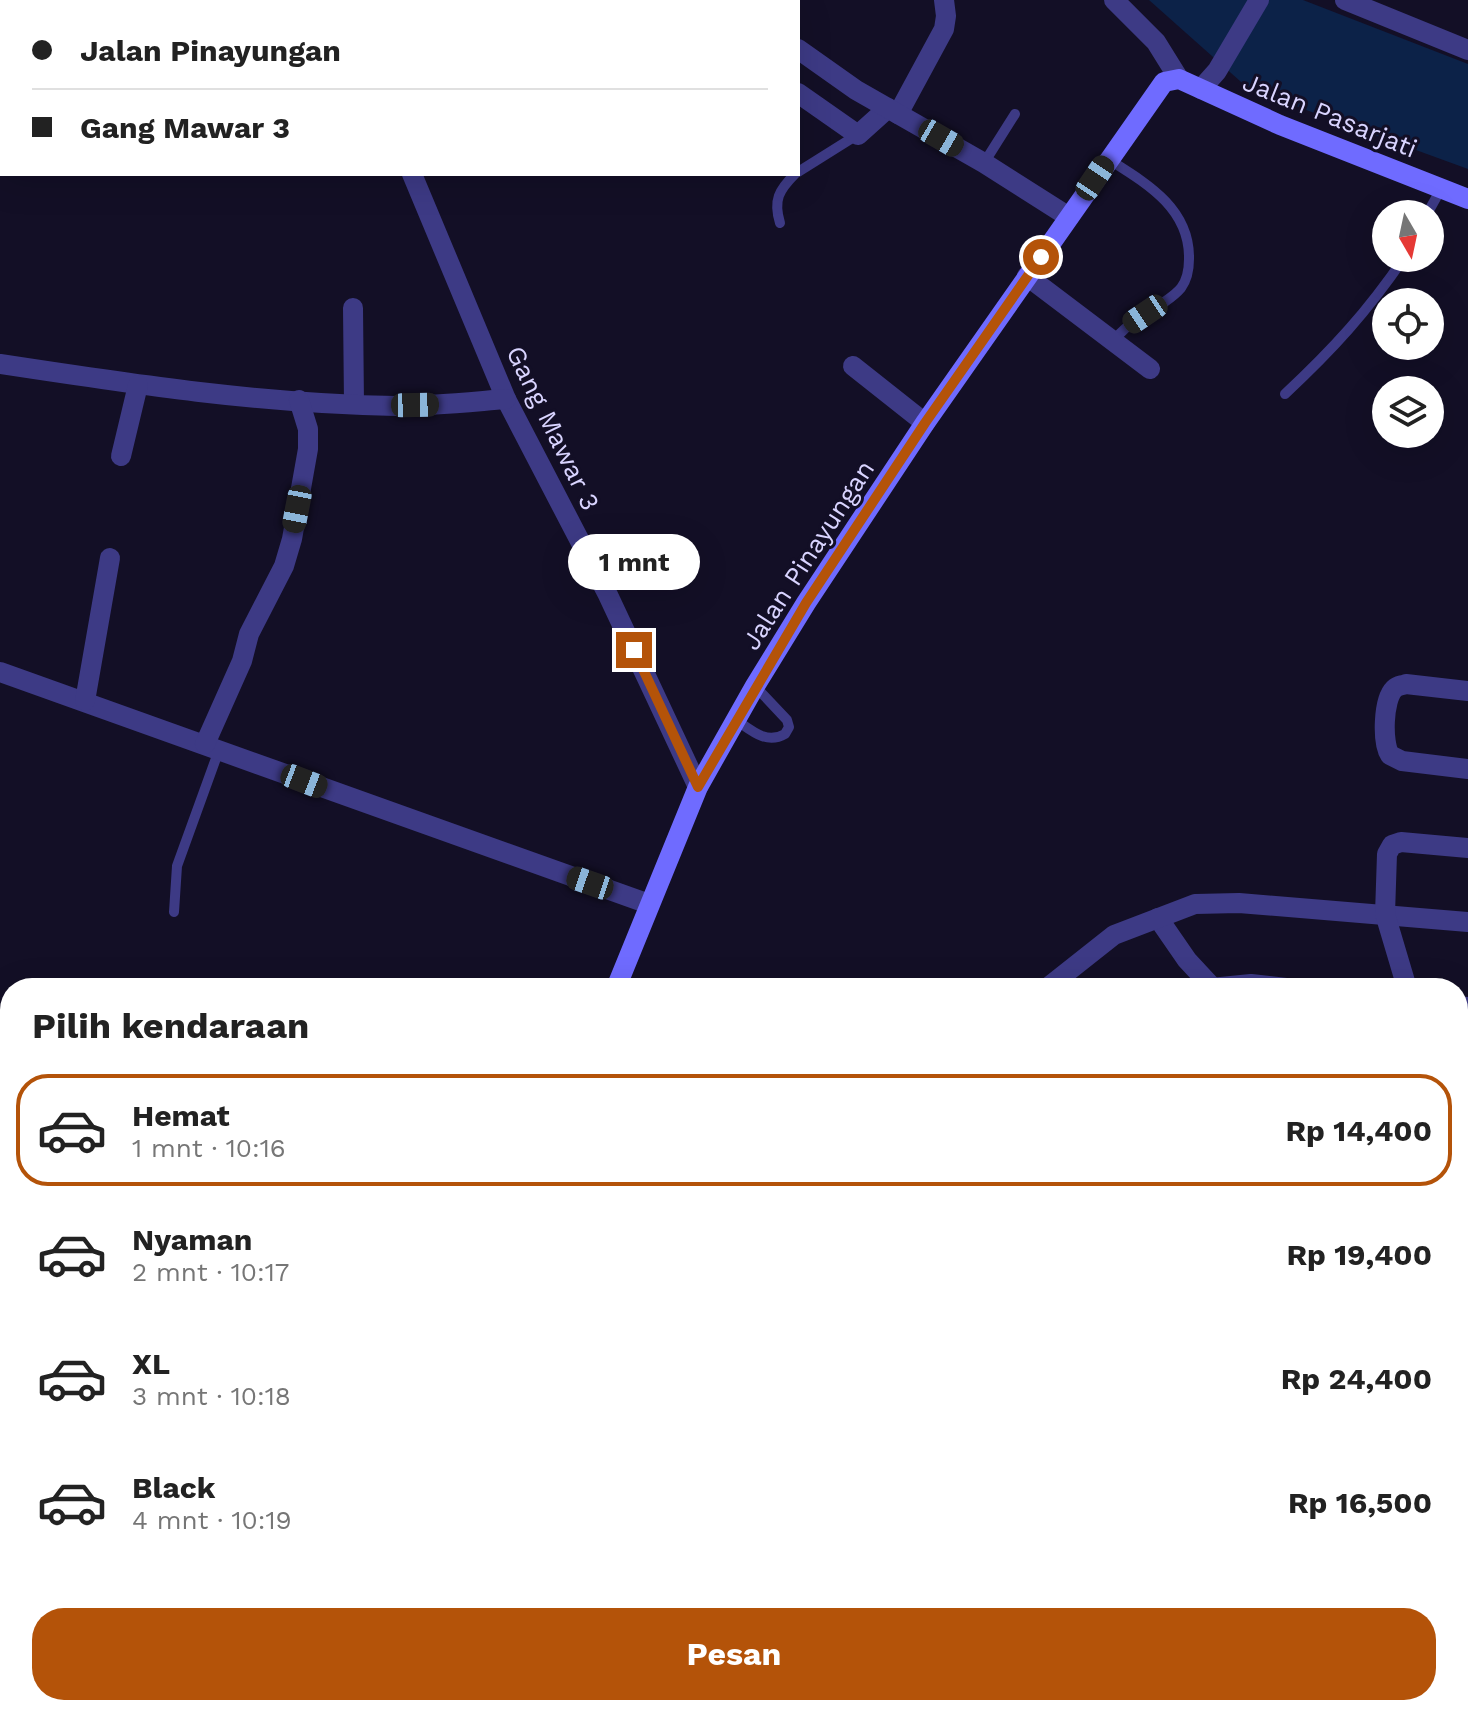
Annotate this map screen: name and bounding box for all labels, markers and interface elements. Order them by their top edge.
text: Jalan Pinayungan [80,33,341,68]
street label: Jalan Pasarjati [1239,66,1421,164]
text: Gang Mawar 3 [80,110,290,145]
car [914,116,968,160]
car [1072,151,1118,205]
north arrow [1372,200,1444,272]
map controls [1372,200,1444,448]
route start [1023,239,1059,275]
button: locate [1372,288,1444,360]
car [1118,291,1172,337]
street label: Gang Mawar 3 [500,341,606,515]
button: layers [1372,376,1444,448]
car [391,393,439,417]
street label: Jalan Pinayungan [736,455,880,655]
car [281,483,313,535]
callout: 1 mnt [568,534,700,590]
text: 1 mnt [599,547,669,577]
route end [616,632,652,668]
car [277,761,331,801]
car [563,864,617,902]
text: Pilih kendaraan [32,1005,309,1047]
icon: car [36,1094,108,1166]
text: Hemat [132,1098,230,1133]
text: Rp 14,400 [1285,1113,1432,1148]
text: 1 mnt · 10:16 [132,1133,286,1163]
icon: car [36,1218,108,1290]
text: Nyaman [132,1222,252,1257]
text: Rp 19,400 [1286,1237,1432,1272]
text: 2 mnt · 10:17 [132,1257,289,1287]
icon: car [36,1342,108,1414]
text: XL [132,1346,170,1381]
text: Rp 24,400 [1281,1361,1432,1396]
text: 3 mnt · 10:18 [132,1381,291,1411]
icon: car [36,1466,108,1538]
text: Black [132,1470,216,1505]
text: Rp 16,500 [1288,1485,1432,1520]
text: 4 mnt · 10:19 [132,1505,292,1535]
button: Pesan [32,1608,1436,1700]

